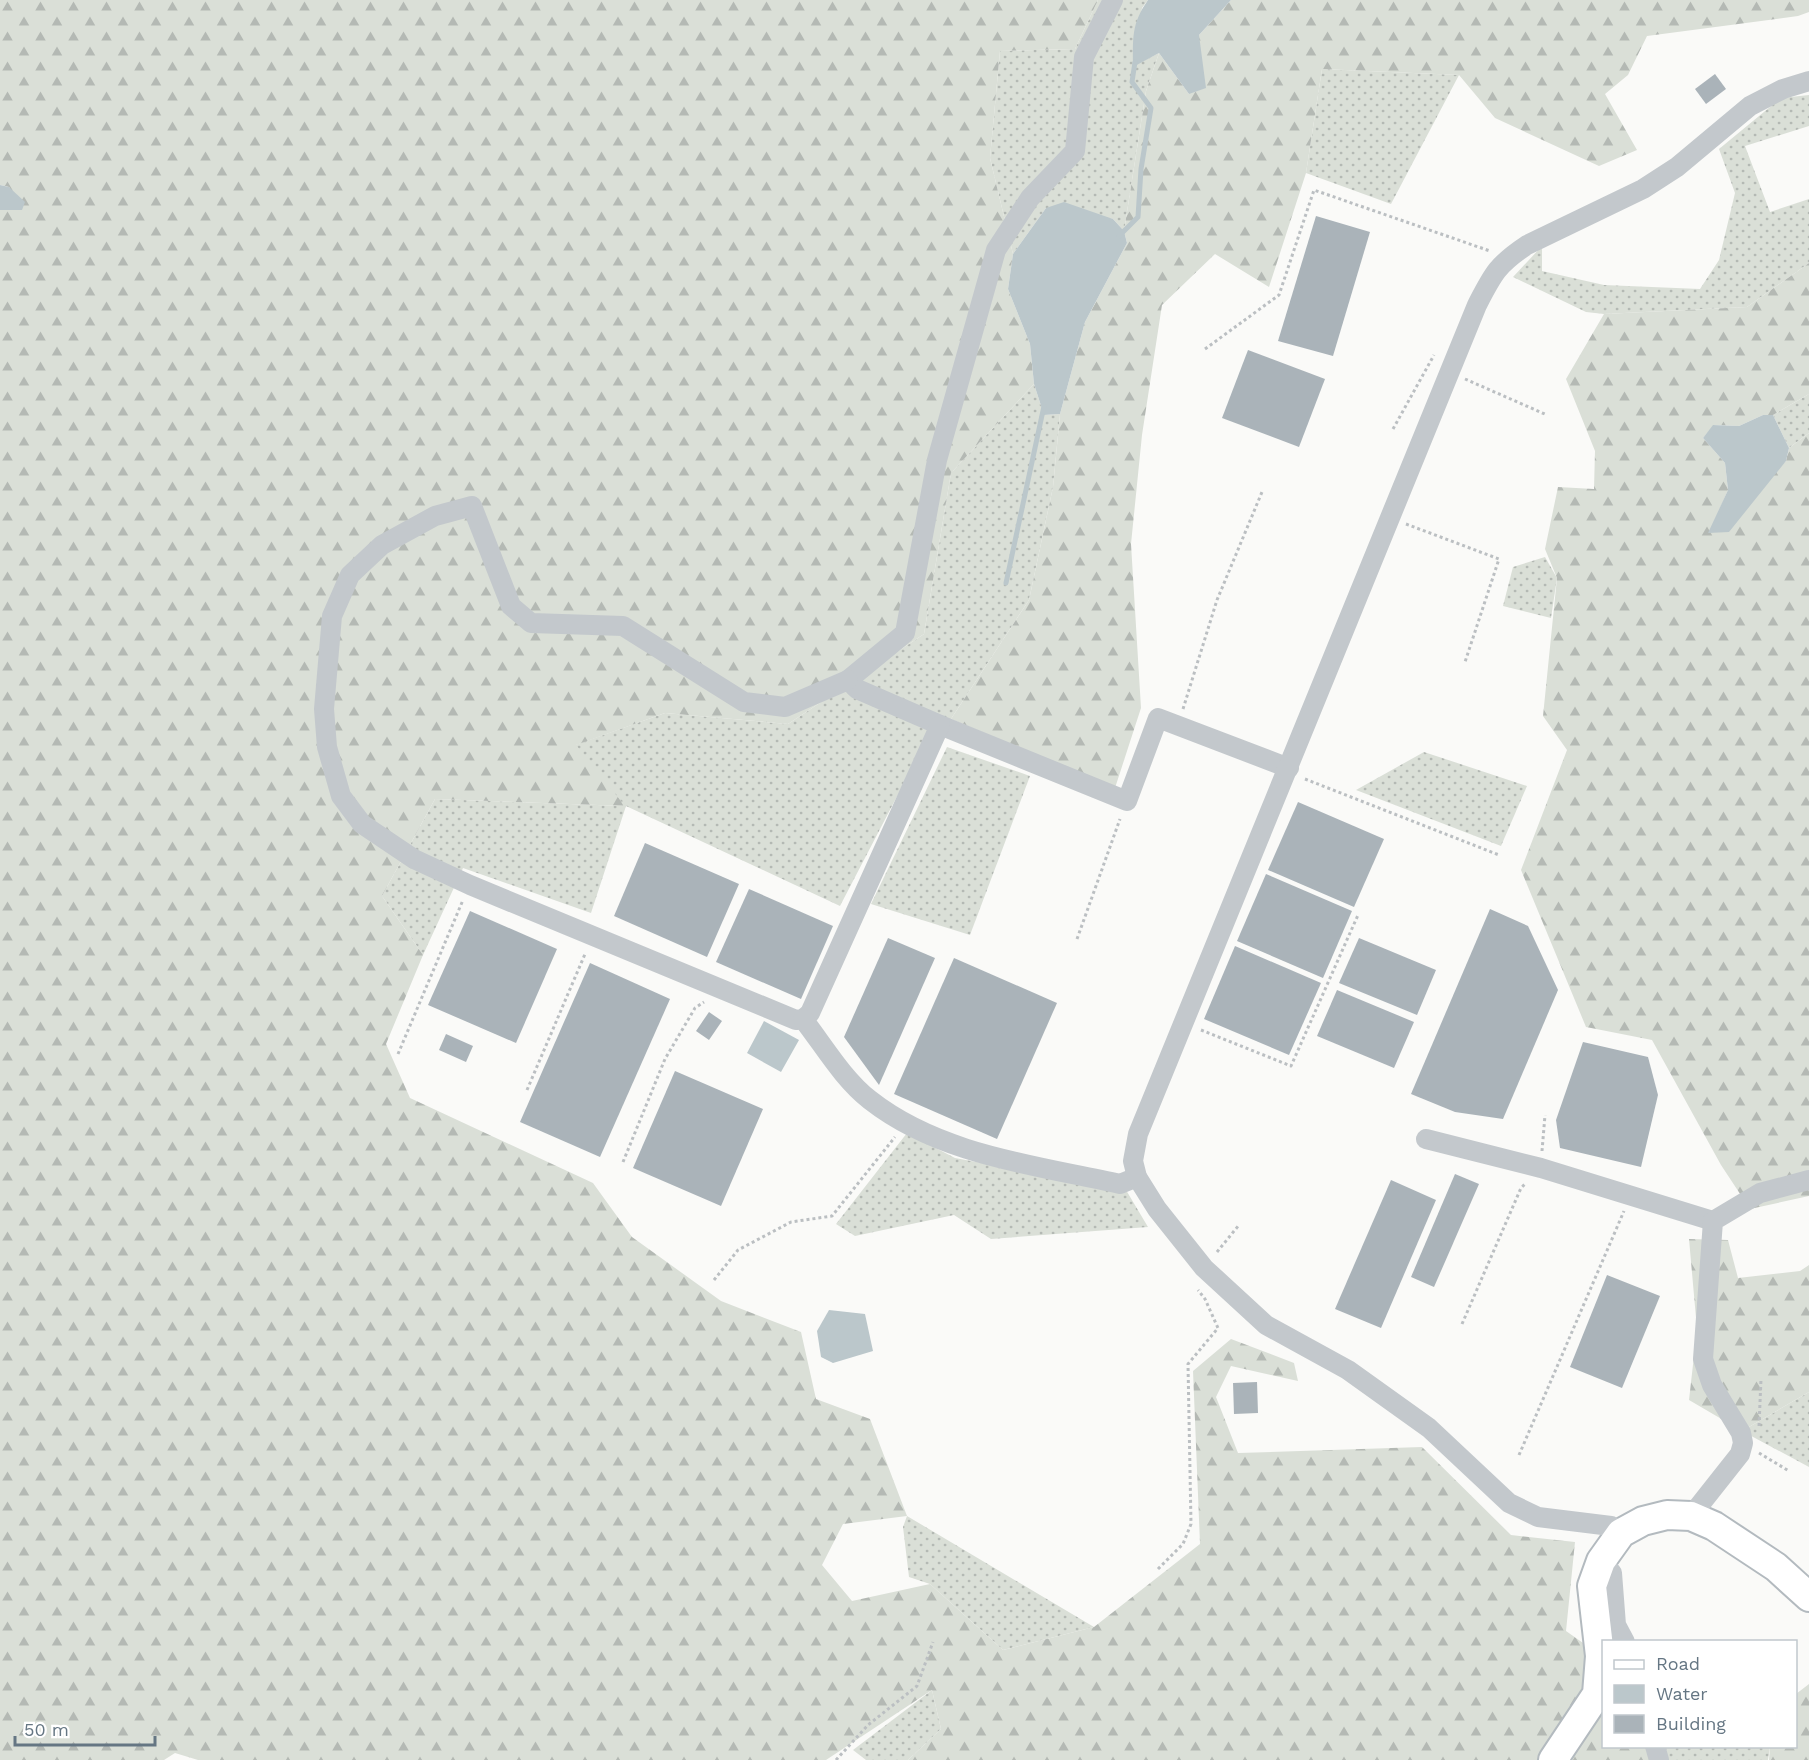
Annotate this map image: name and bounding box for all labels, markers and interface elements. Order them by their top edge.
legend [1602,1640,1797,1748]
text: Road [1656,1653,1700,1674]
text: Water [1656,1683,1708,1704]
scale bar [15,1709,154,1747]
text: Building [1656,1713,1726,1734]
text: 50 m [24,1719,69,1740]

